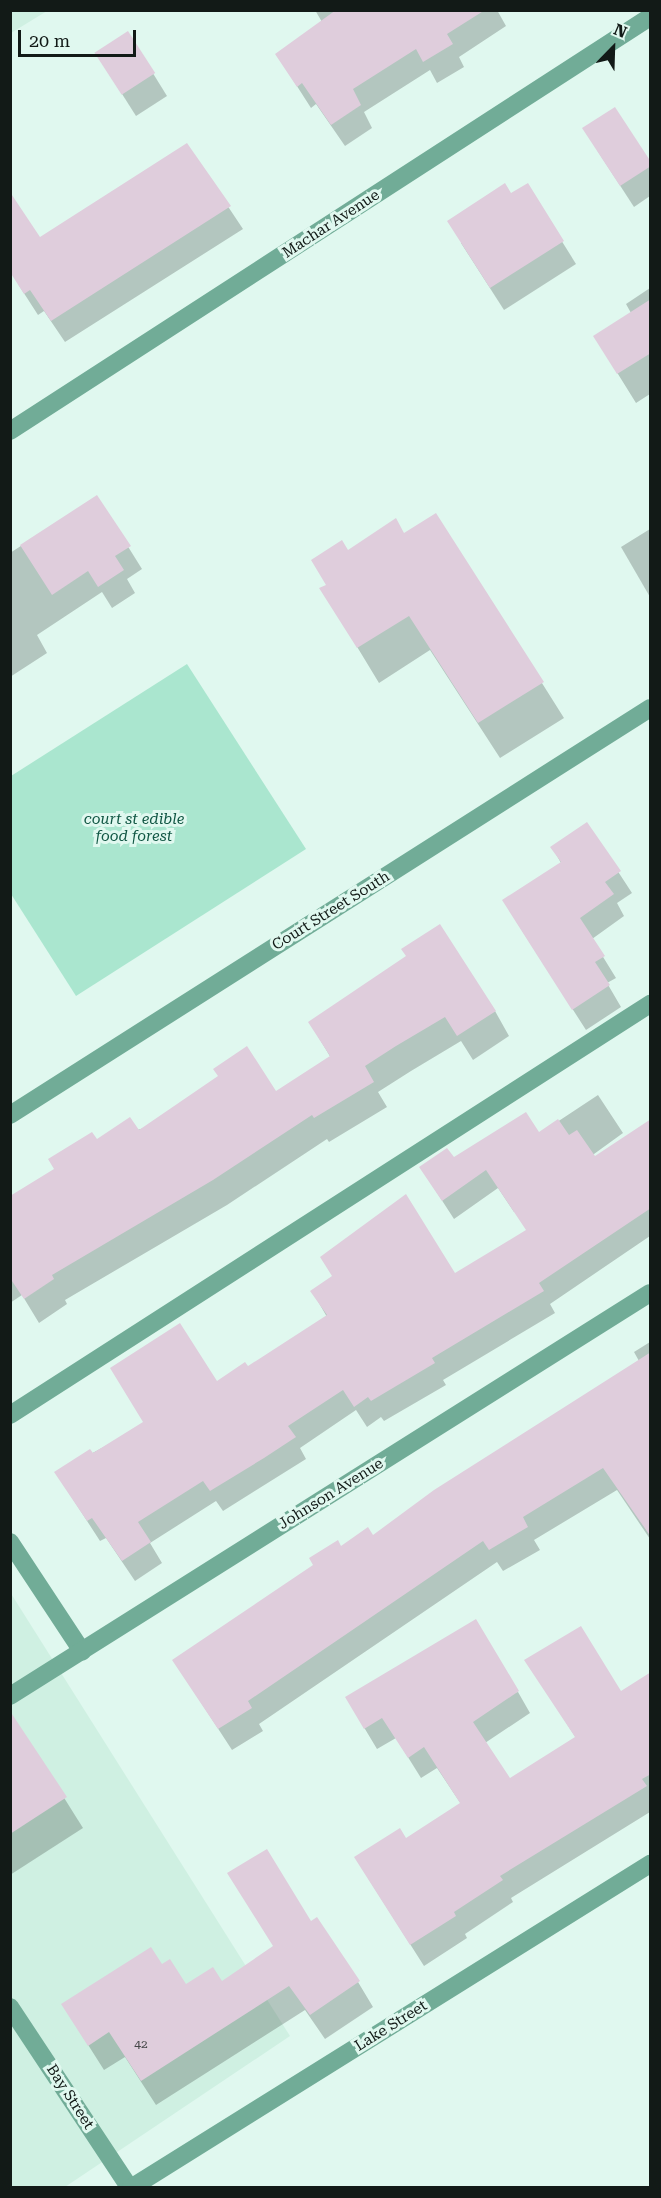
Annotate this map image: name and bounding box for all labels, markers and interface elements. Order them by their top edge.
scale bar [21,18,140,56]
north arrow [583,18,643,78]
text: N [611,20,630,42]
text: 20 m [29,30,70,51]
street label: Machar Avenue [279,186,383,262]
park label: court st edible food forest [84,810,184,845]
street label: Court Street South [269,867,393,955]
street label: Johnson Avenue [275,1454,387,1534]
street label: Lake Street [352,1997,430,2055]
house number: 42 [134,2038,148,2052]
street label: Bay Street [42,2061,98,2133]

